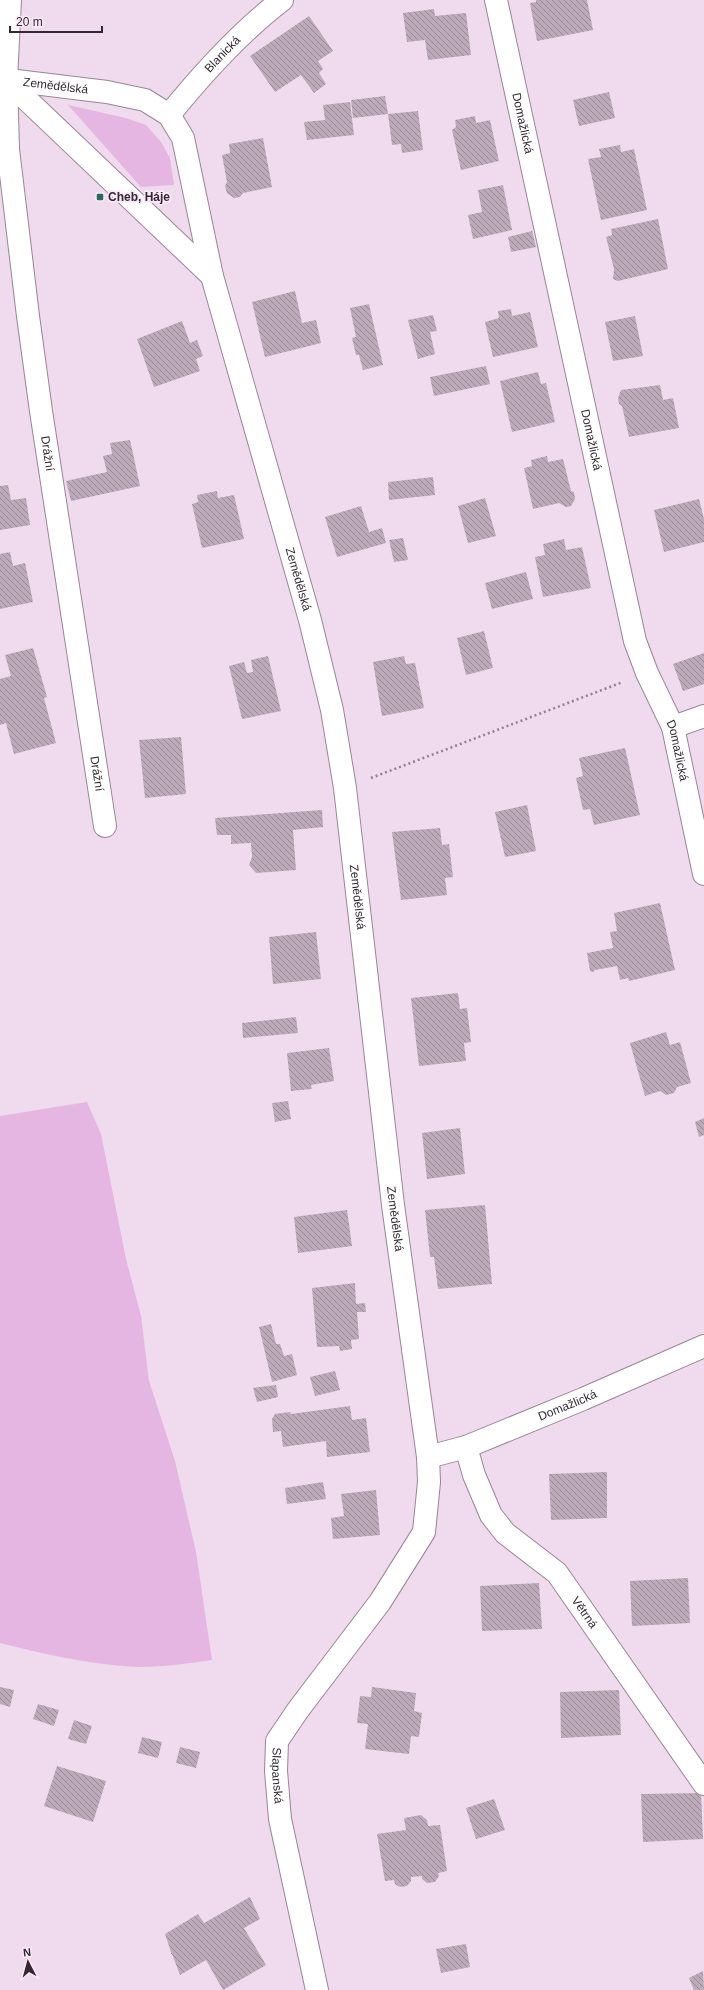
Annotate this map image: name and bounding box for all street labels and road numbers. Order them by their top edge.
street label: Blanická [202,33,243,75]
street label: Zemědělská [22,75,89,97]
street label: Domažlická [509,91,536,155]
street label: Domažlická [578,408,605,472]
street label: Drážní [38,435,57,473]
street label: Zemědělská [283,546,314,613]
street label: Domažlická [664,718,691,783]
street label: Drážní [87,755,107,793]
street label: Zemědělská [347,864,368,931]
street label: Zemědělská [384,1186,406,1253]
street label: Domažlická [536,1387,599,1424]
street label: Větrná [569,1594,600,1631]
street label: Slapanská [269,1747,286,1804]

